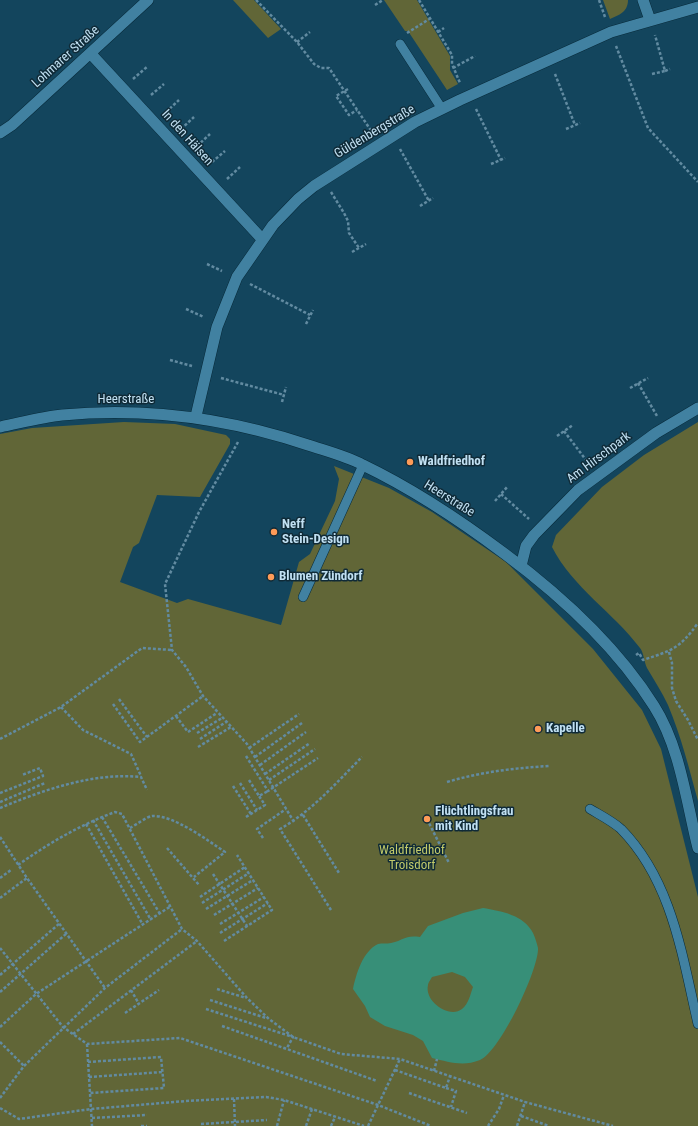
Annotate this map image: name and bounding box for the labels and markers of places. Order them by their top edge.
place label: Waldfriedhof [418,454,485,470]
marker: Waldfriedhof [405,457,415,467]
place label: Neff Stein-Design [282,517,349,548]
marker: Neff Stein-Design [269,527,279,537]
place label: Blumen Zündorf [279,569,362,585]
marker: Blumen Zündorf [266,572,276,582]
place label: Kapelle [546,721,585,737]
marker: Kapelle [533,724,543,734]
place label: Flüchtlingsfrau mit Kind [435,804,514,835]
marker: Flüchtlingsfrau mit Kind [422,814,432,824]

